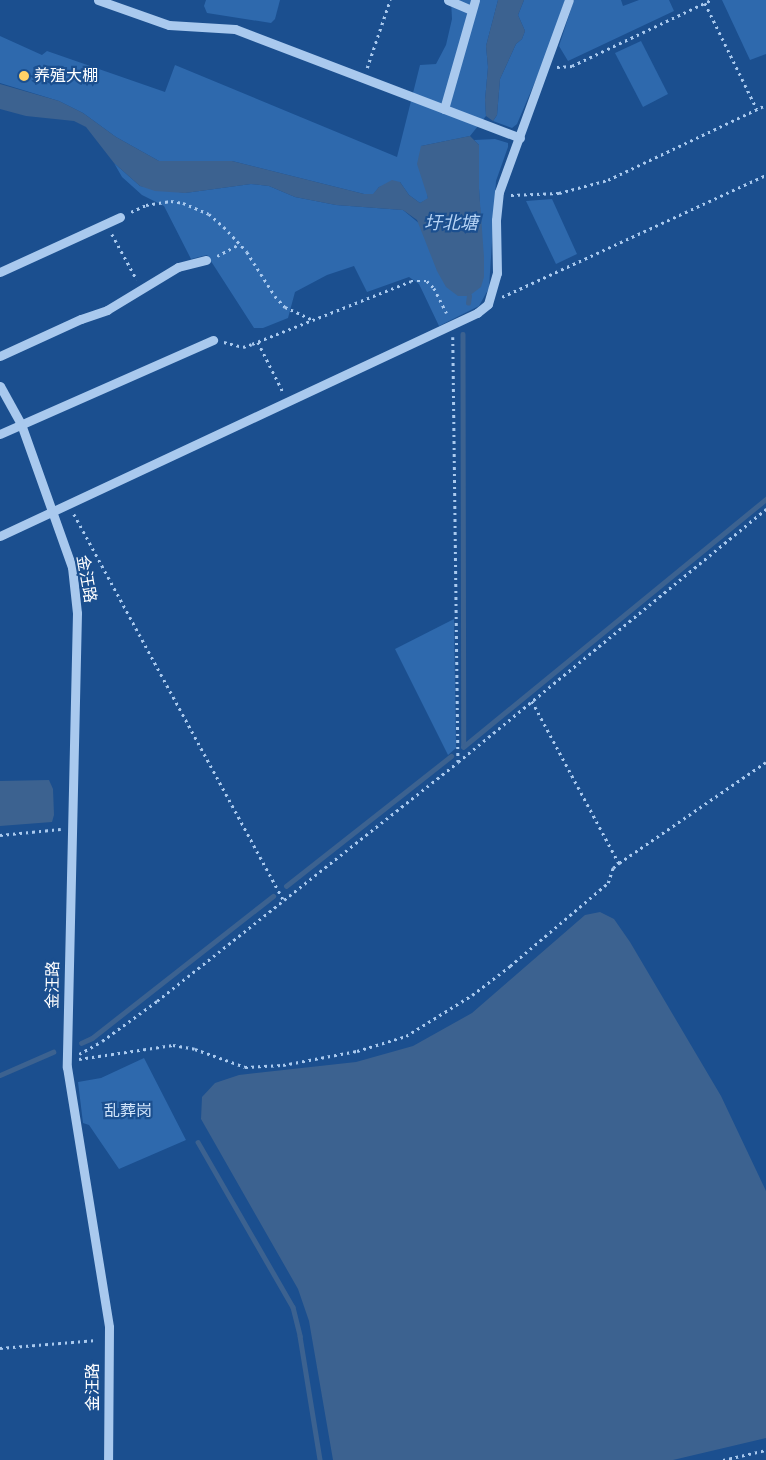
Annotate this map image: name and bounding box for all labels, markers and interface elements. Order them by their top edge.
place label: 养殖大棚 [34,66,98,86]
marker: 养殖大棚 [18,70,30,82]
water label: 圩北塘 [424,212,478,234]
street label: 金汪路 [72,554,100,604]
street label: 金汪路 [43,961,63,1009]
park label: 乱葬岗 [104,1101,152,1121]
street label: 金汪路 [83,1363,103,1411]

